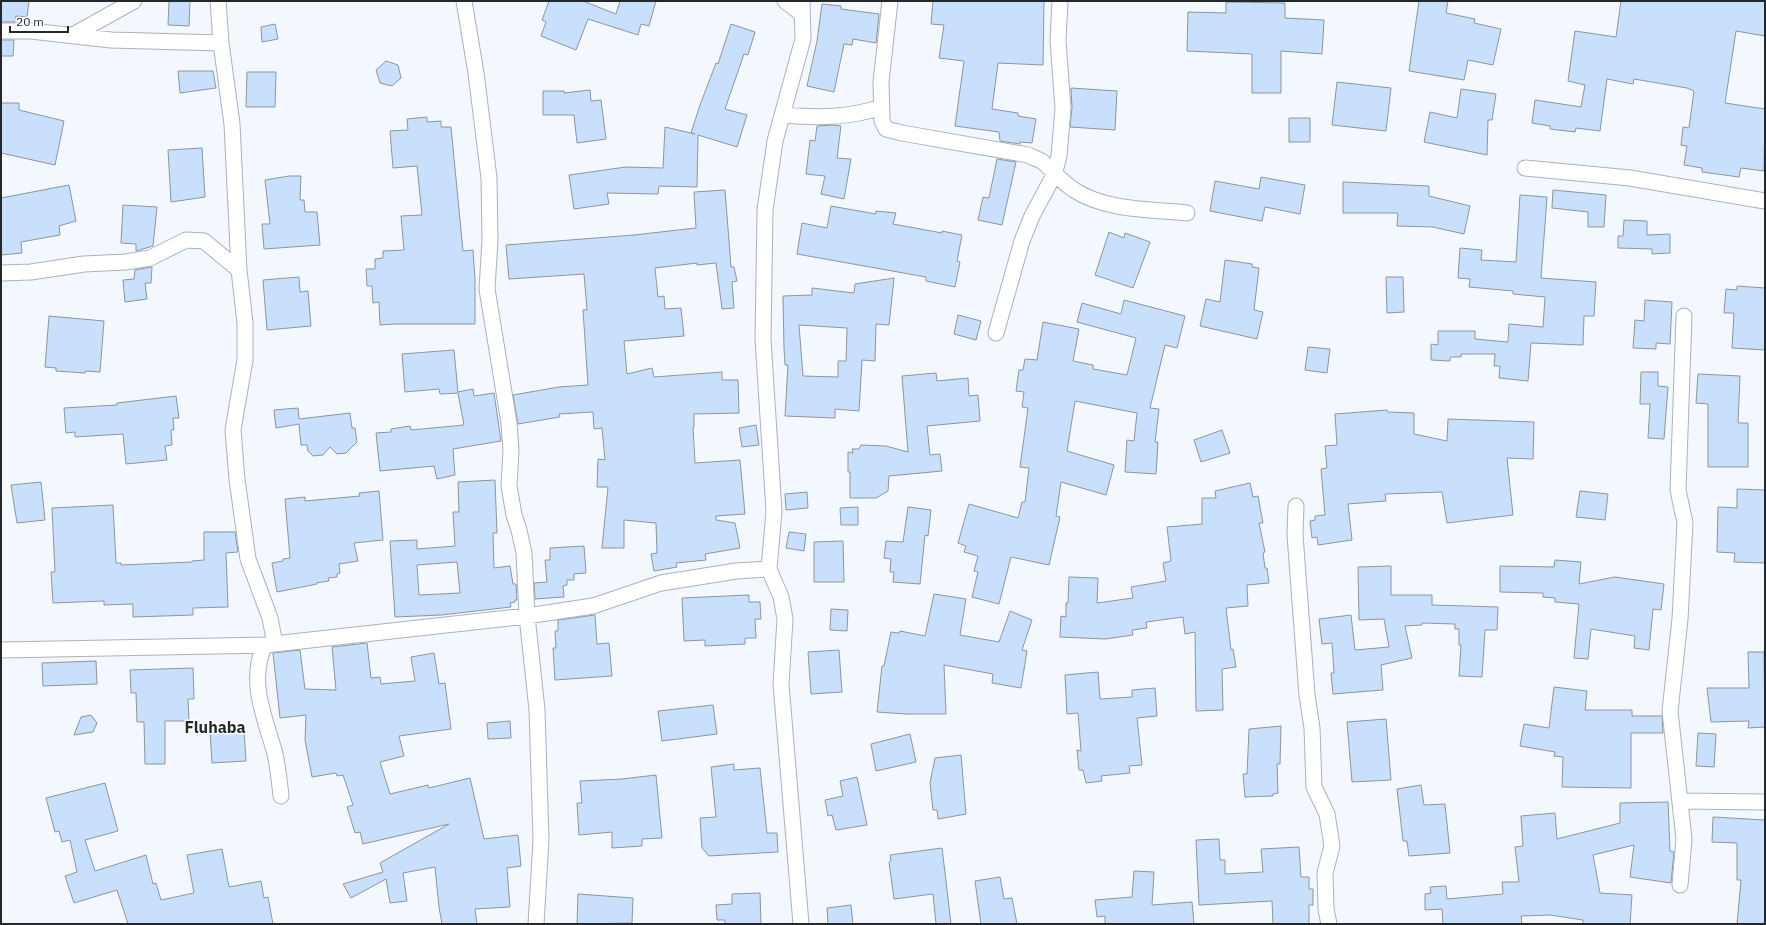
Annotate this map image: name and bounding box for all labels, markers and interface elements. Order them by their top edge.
scale bar [10,8,68,34]
text: 20 m [16,14,44,29]
district label: Fluhaba [184,717,246,737]

